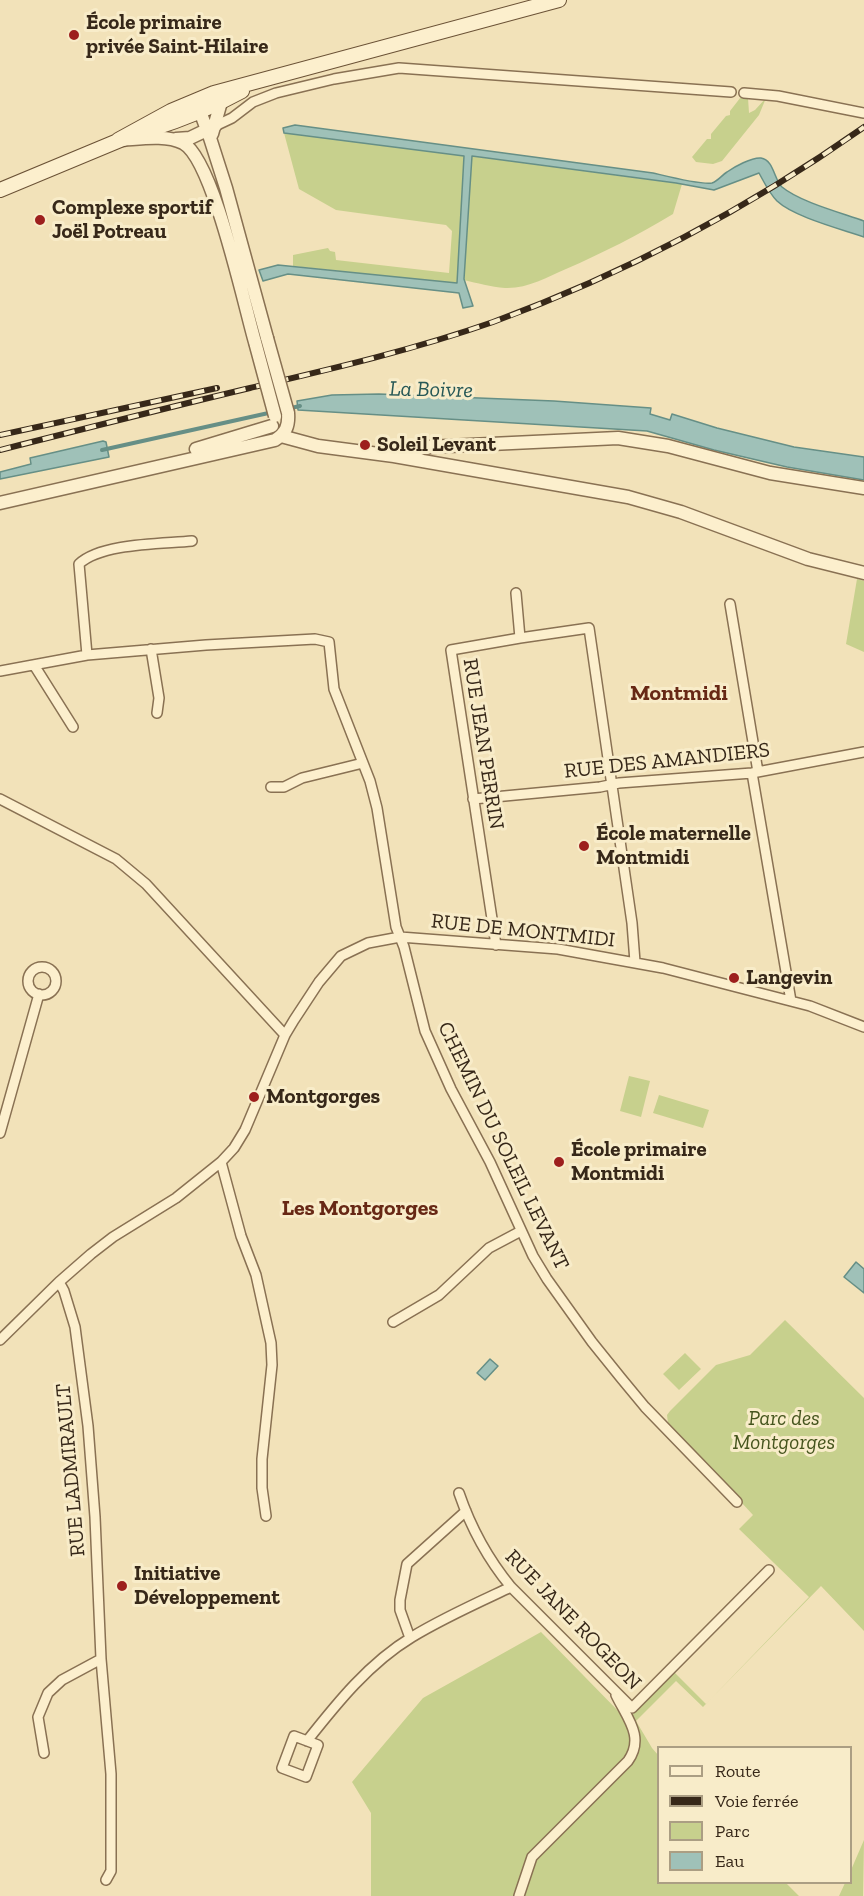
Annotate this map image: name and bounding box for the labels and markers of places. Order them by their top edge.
place label: École primaire privée Saint-Hilaire [86,10,268,60]
marker: École primaire privée Saint-Hilaire [67,28,81,42]
place label: Complexe sportif Joël Potreau [52,195,212,245]
marker: Complexe sportif Joël Potreau [33,213,47,227]
place label: Soleil Levant [377,432,496,458]
marker: Soleil Levant [358,438,372,452]
place label: École maternelle Montmidi [596,821,751,871]
marker: École maternelle Montmidi [577,839,591,853]
place label: Langevin [746,965,832,991]
marker: Langevin [727,971,741,985]
place label: Montgorges [266,1084,380,1110]
marker: Montgorges [247,1090,261,1104]
place label: École primaire Montmidi [571,1137,707,1187]
marker: École primaire Montmidi [552,1155,566,1169]
place label: Initiative Développement [134,1561,280,1611]
marker: Initiative Développement [115,1579,129,1593]

